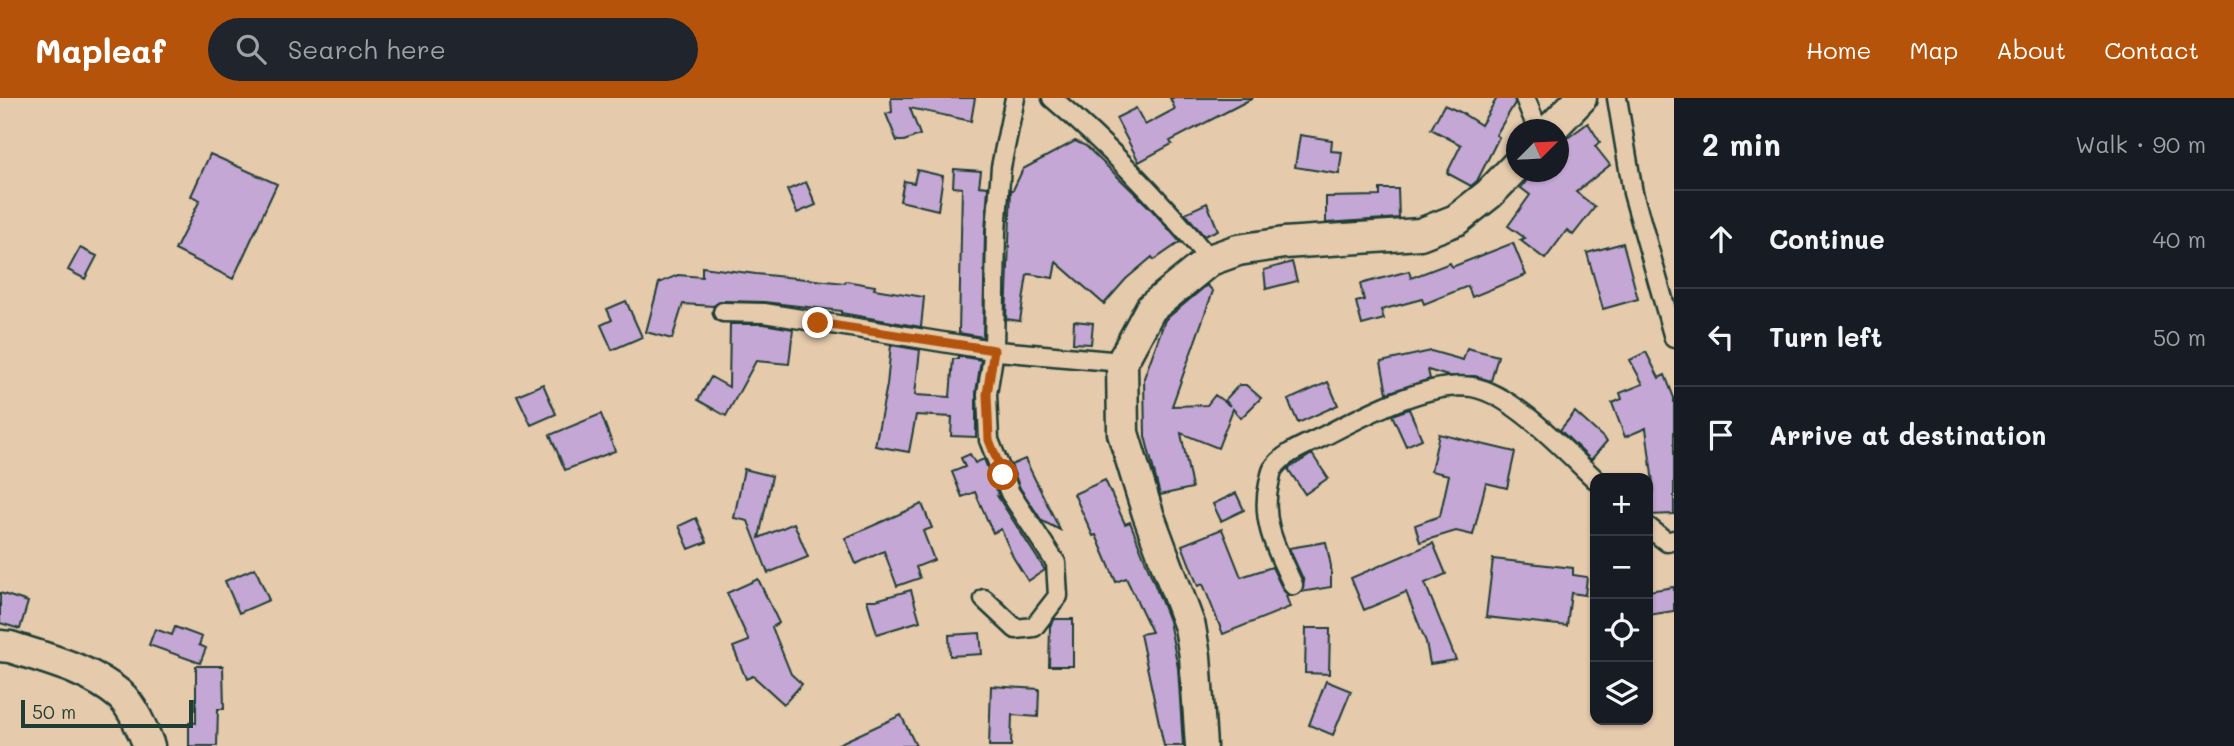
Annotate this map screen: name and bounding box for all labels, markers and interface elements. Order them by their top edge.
search box [208,18,698,81]
text: Mapleaf [35,28,166,71]
icon: search [232,30,270,68]
text: Search here [288,32,446,66]
text: Home [1806,34,1871,65]
text: Map [1909,34,1958,65]
text: About [1996,34,2066,65]
text: Contact [2104,34,2199,65]
north arrow [1506,119,1569,182]
text: 2 min [1702,124,1781,164]
text: Walk · 90 m [2075,129,2206,159]
icon: ahead [1702,220,1740,258]
text: Continue [1769,222,1885,256]
text: 40 m [2153,224,2206,254]
route end [802,307,833,338]
icon: left [1702,318,1740,356]
text: Turn left [1769,320,1882,354]
text: 50 m [2153,322,2206,352]
icon: arrive [1702,416,1740,454]
text: Arrive at destination [1769,418,2046,452]
route start [987,459,1018,490]
map controls [1590,473,1653,725]
button: + [1590,473,1653,536]
button: − [1590,536,1653,599]
button: locate [1590,599,1653,662]
button: layers [1590,662,1653,725]
scale bar [21,697,192,729]
text: 50 m [32,699,76,724]

